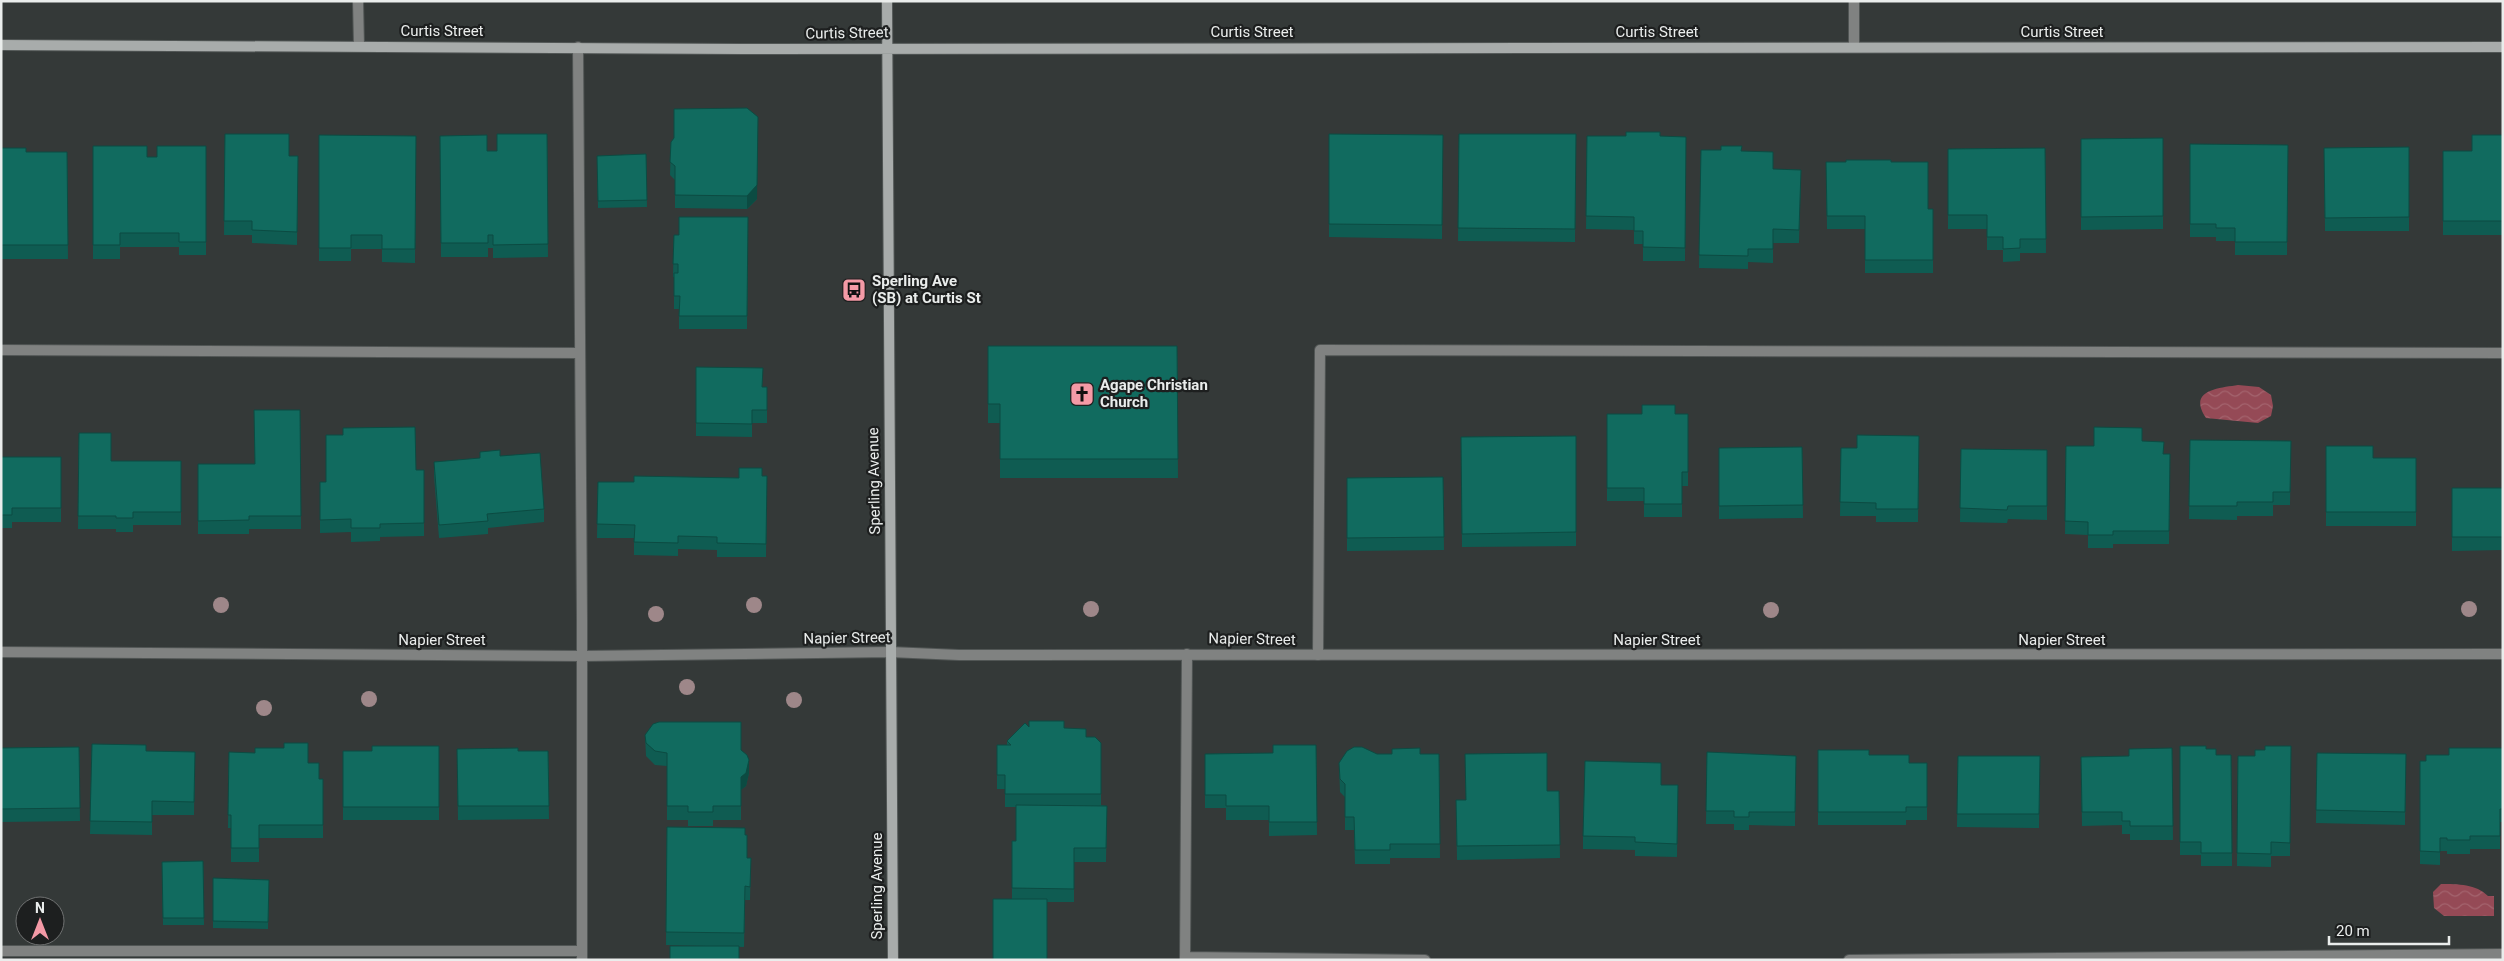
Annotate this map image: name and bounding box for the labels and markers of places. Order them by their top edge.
place label: Sperling Ave (SB) at Curtis St [872,272,981,307]
bus stop icon: Sperling Ave (SB) at Curtis St [841,277,867,303]
place label: Agape Christian Church [1100,376,1208,411]
church icon: Agape Christian Church [1069,381,1095,407]

